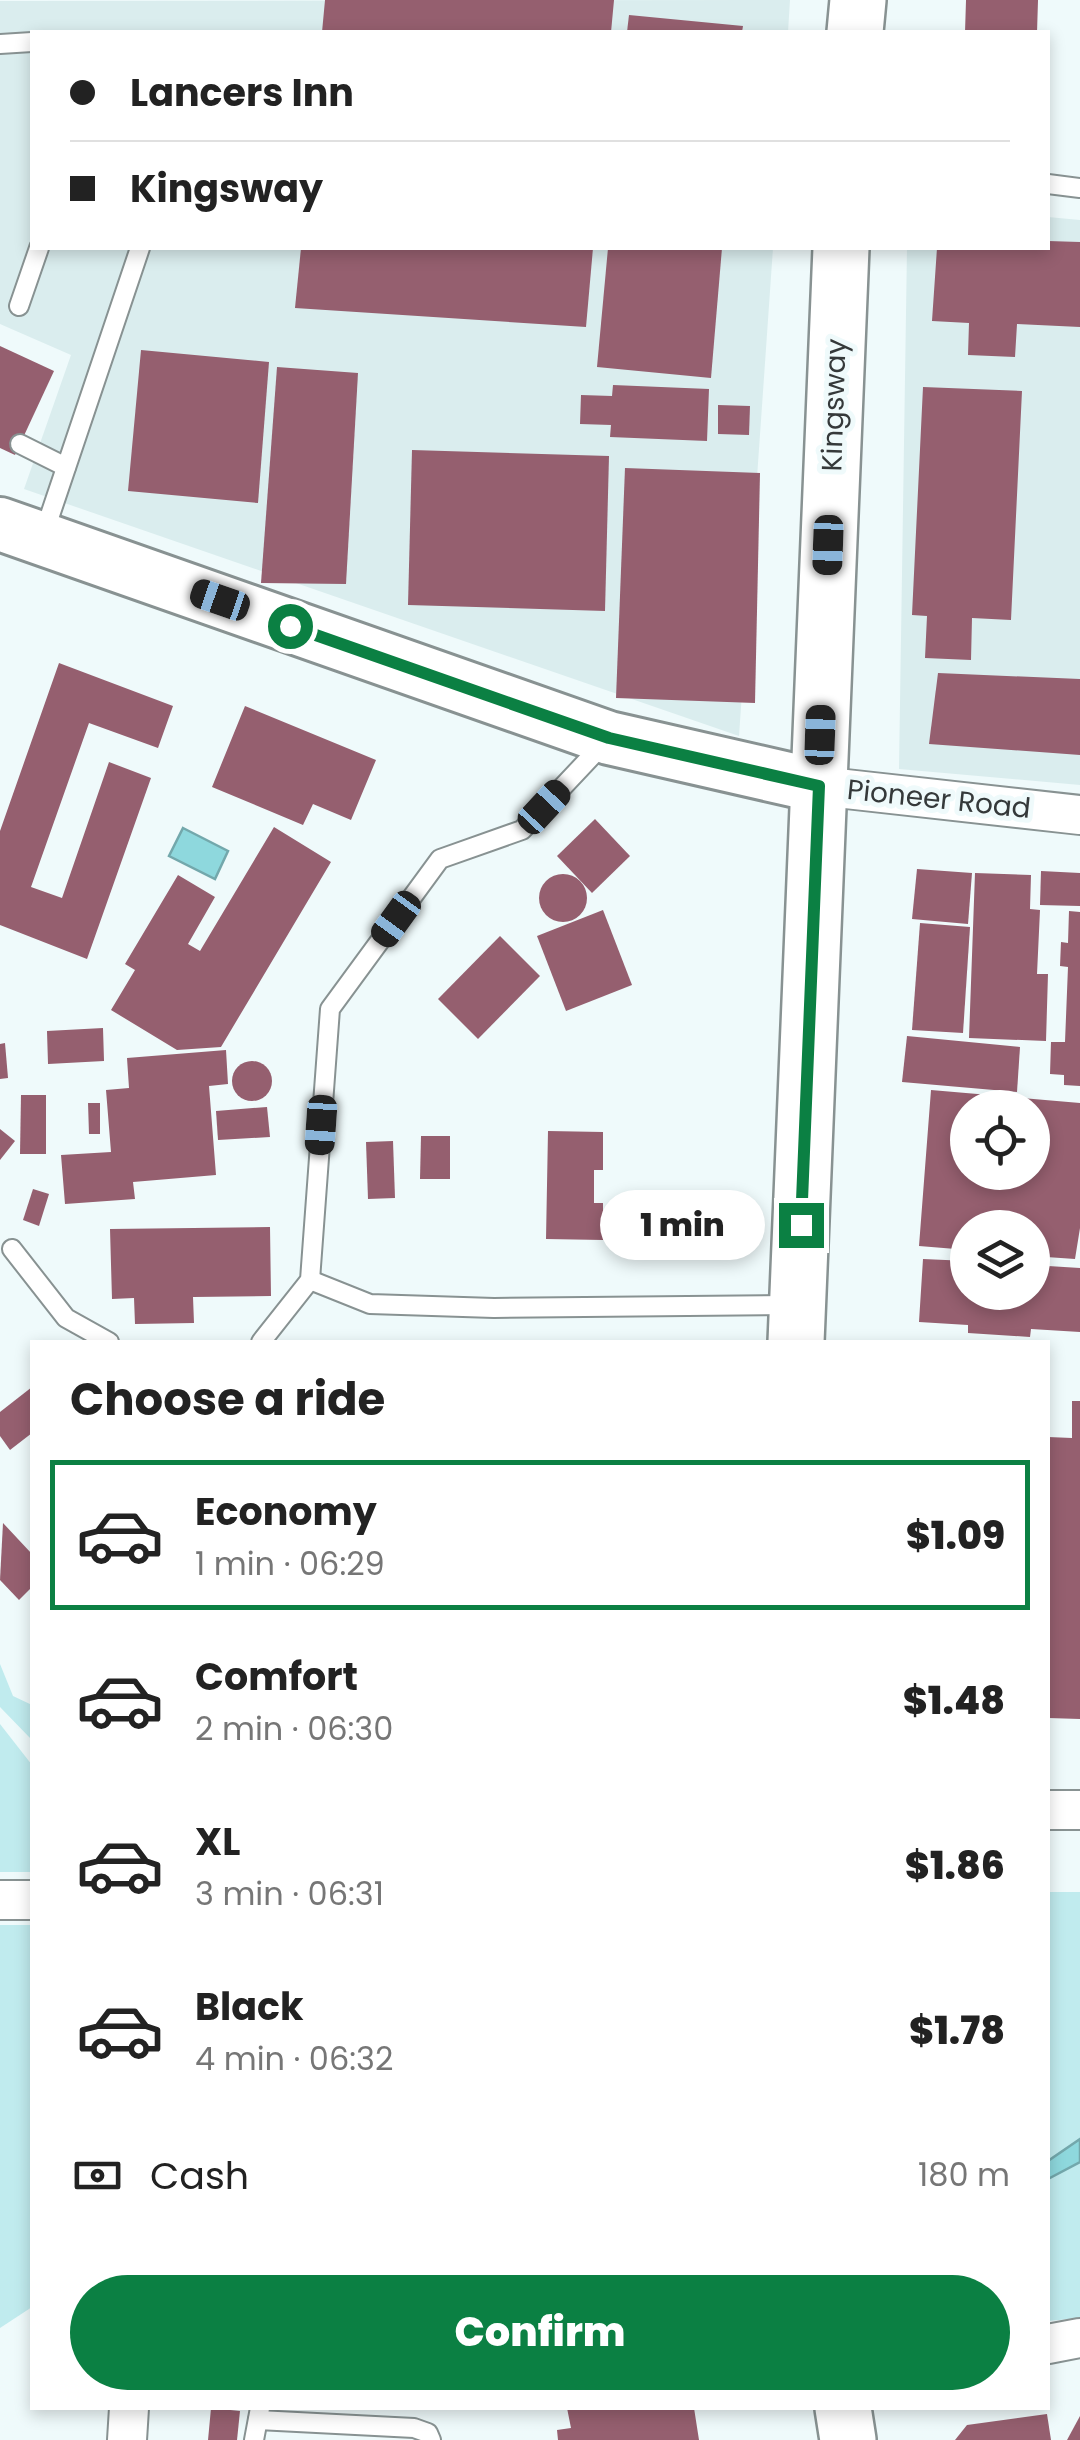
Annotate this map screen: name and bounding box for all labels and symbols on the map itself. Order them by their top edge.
street label: Kingsway [812,338,856,472]
car [812,514,844,576]
car [187,576,253,624]
route start [268,604,313,649]
car [804,704,836,766]
street label: Pioneer Road [845,770,1033,828]
car [513,775,575,839]
car [366,886,426,952]
car [304,1094,338,1156]
callout: 1 min [601,1190,766,1260]
route end [779,1203,824,1248]

